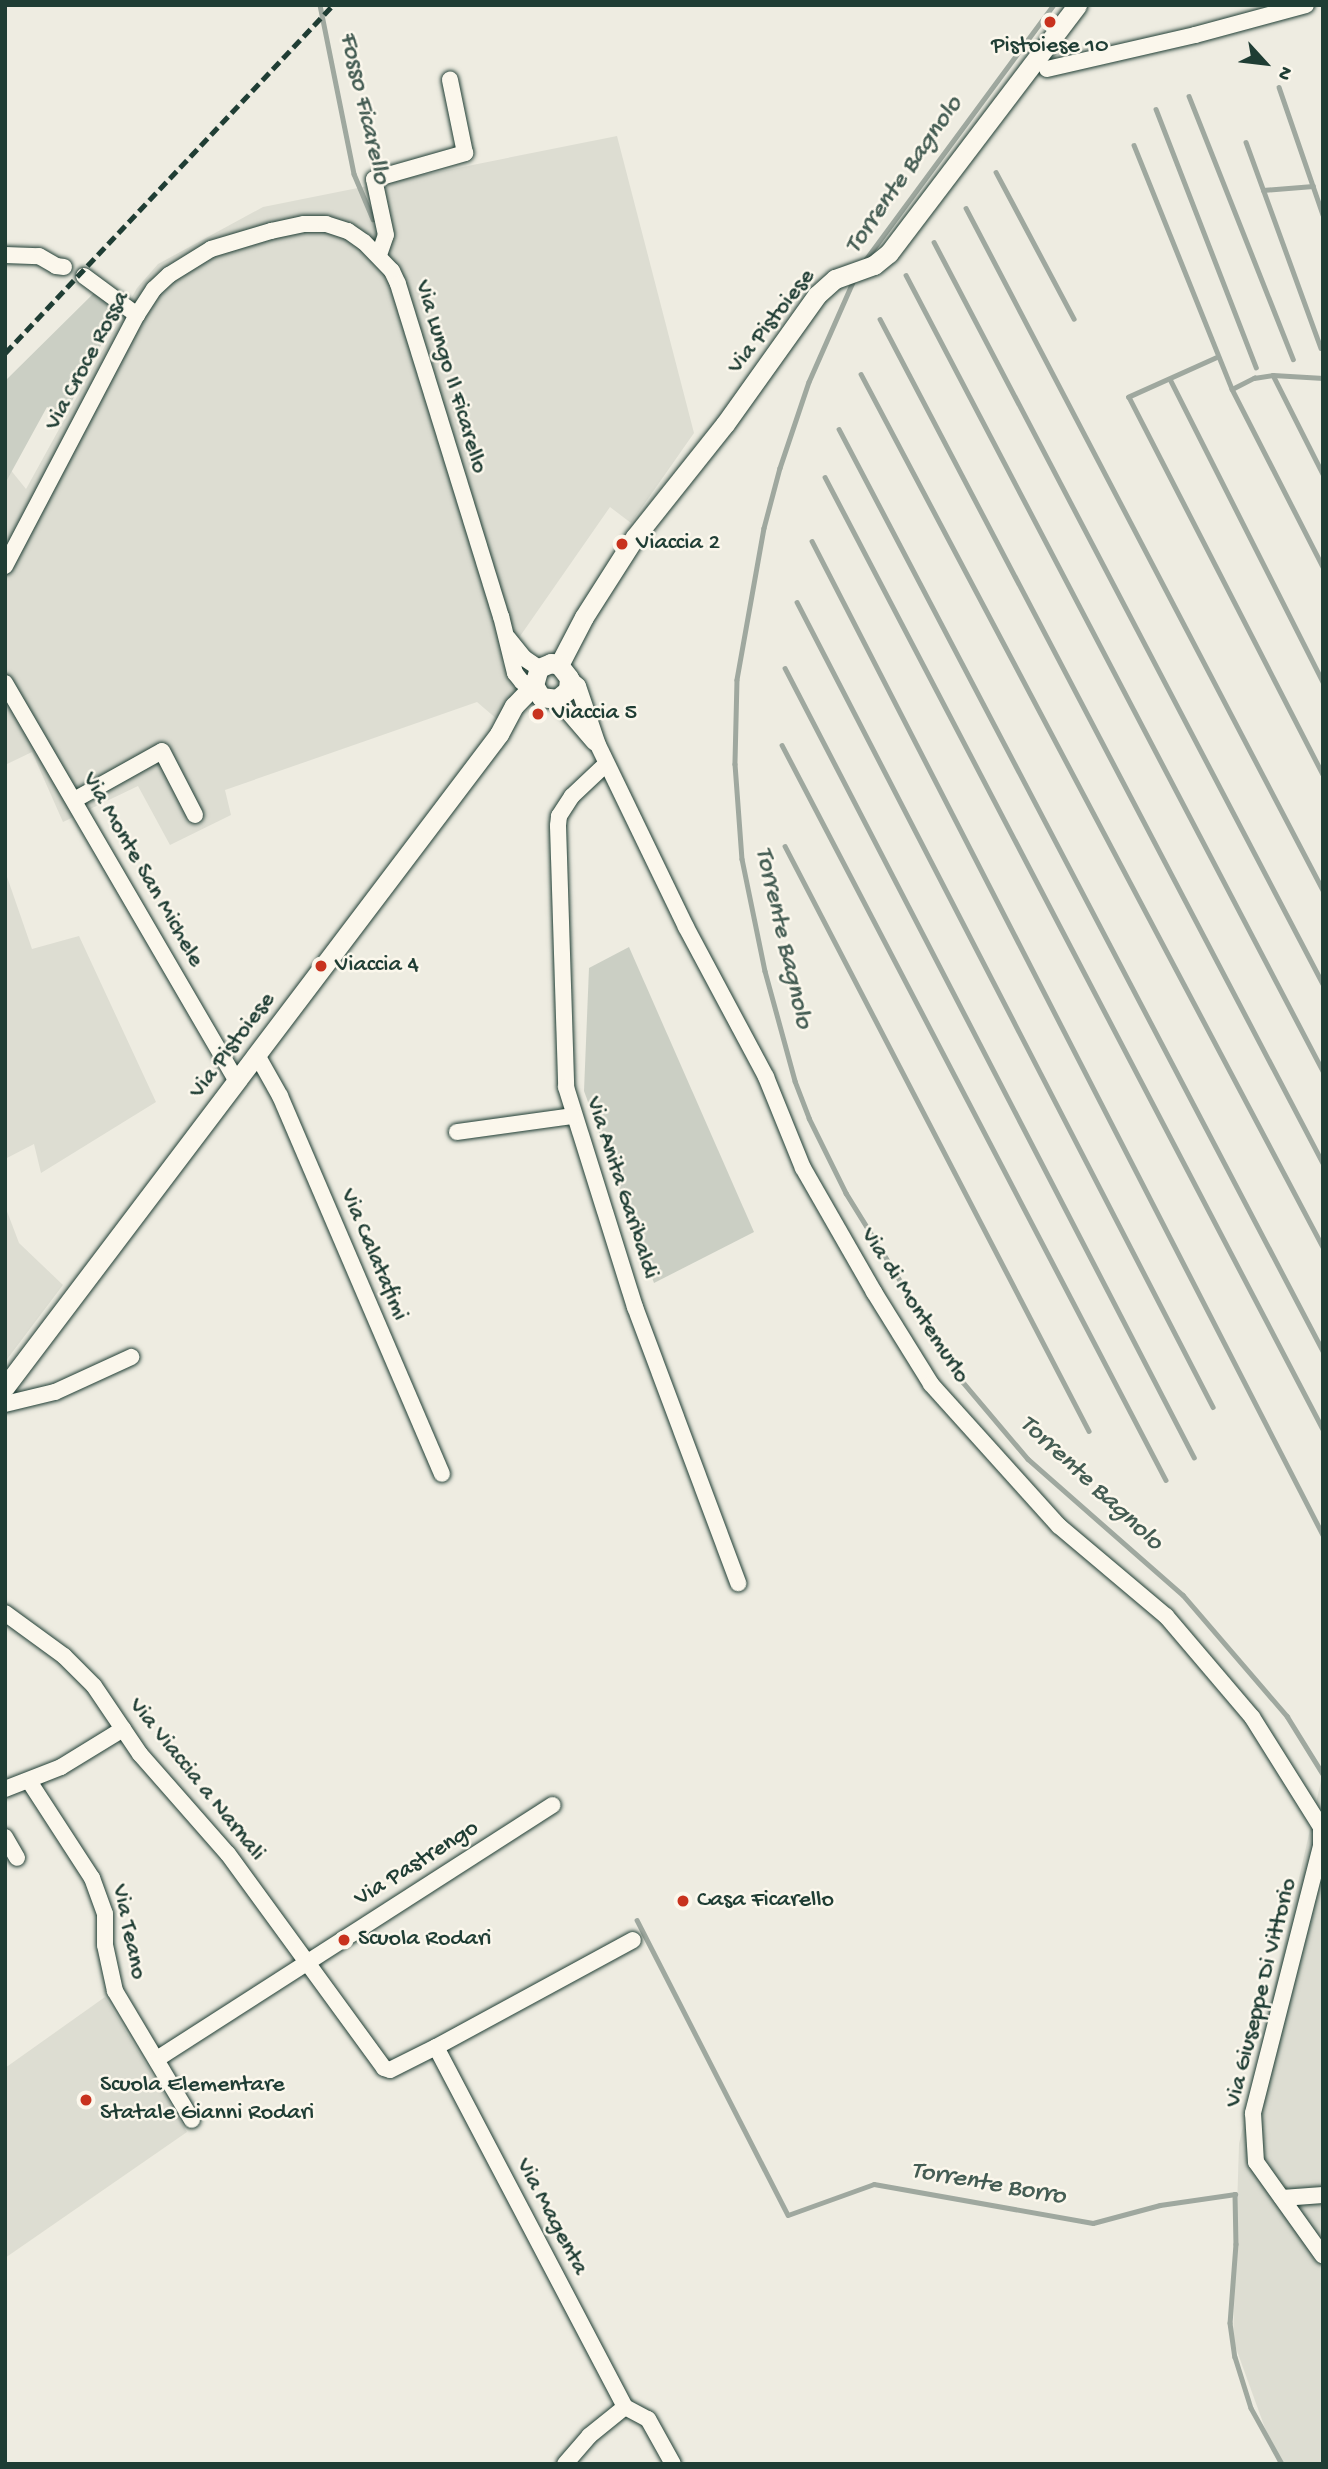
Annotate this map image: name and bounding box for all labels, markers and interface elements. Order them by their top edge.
marker: Pistoiese 10 [1042,14,1058,30]
north arrow [1230,28,1300,98]
water label: Fosso Ficarello [330,29,396,187]
place label: Pistoiese 10 [991,33,1109,61]
text: N [1271,62,1297,84]
water label: Torrente Bagnolo [839,91,971,261]
street label: Via Pistoiese [722,264,822,380]
street label: Via Lungo Il Ficarello [407,277,493,477]
street label: Via Croce Rossa [39,286,137,436]
place label: Viaccia 2 [636,530,720,558]
marker: Viaccia 2 [614,536,630,552]
place label: Viaccia 5 [552,700,637,728]
marker: Viaccia 5 [530,706,546,722]
street label: Via Monte San Michele [74,767,210,973]
water label: Torrente Bagnolo [746,844,818,1032]
place label: Viaccia 4 [335,952,419,980]
marker: Viaccia 4 [313,958,329,974]
street label: Via Pistoiese [184,987,282,1105]
street label: Via Anita Garibaldi [578,1093,664,1283]
street label: Via Calatafimi [332,1185,414,1325]
street label: Via di Montemurlo [853,1223,975,1389]
water label: Torrente Bagnolo [1012,1409,1168,1559]
street label: Via Viaccia a Narnali [121,1693,271,1867]
street label: Via Pastrengo [350,1814,484,1914]
street label: Via Giuseppe Di Vittorio [1220,1875,1304,2111]
street label: Via Teano [104,1882,152,1982]
place label: Casa Ficarello [697,1887,834,1915]
marker: Casa Ficarello [675,1893,691,1909]
place label: Scuola Rodari [358,1926,491,1954]
marker: Scuola Rodari [336,1932,352,1948]
place label: Scuola Elementare Statale Gianni Rodari [100,2072,314,2128]
marker: Scuola Elementare Statale Gianni Rodari [78,2092,94,2108]
street label: Via Magenta [508,2154,594,2280]
water label: Torrente Borro [908,2156,1068,2214]

